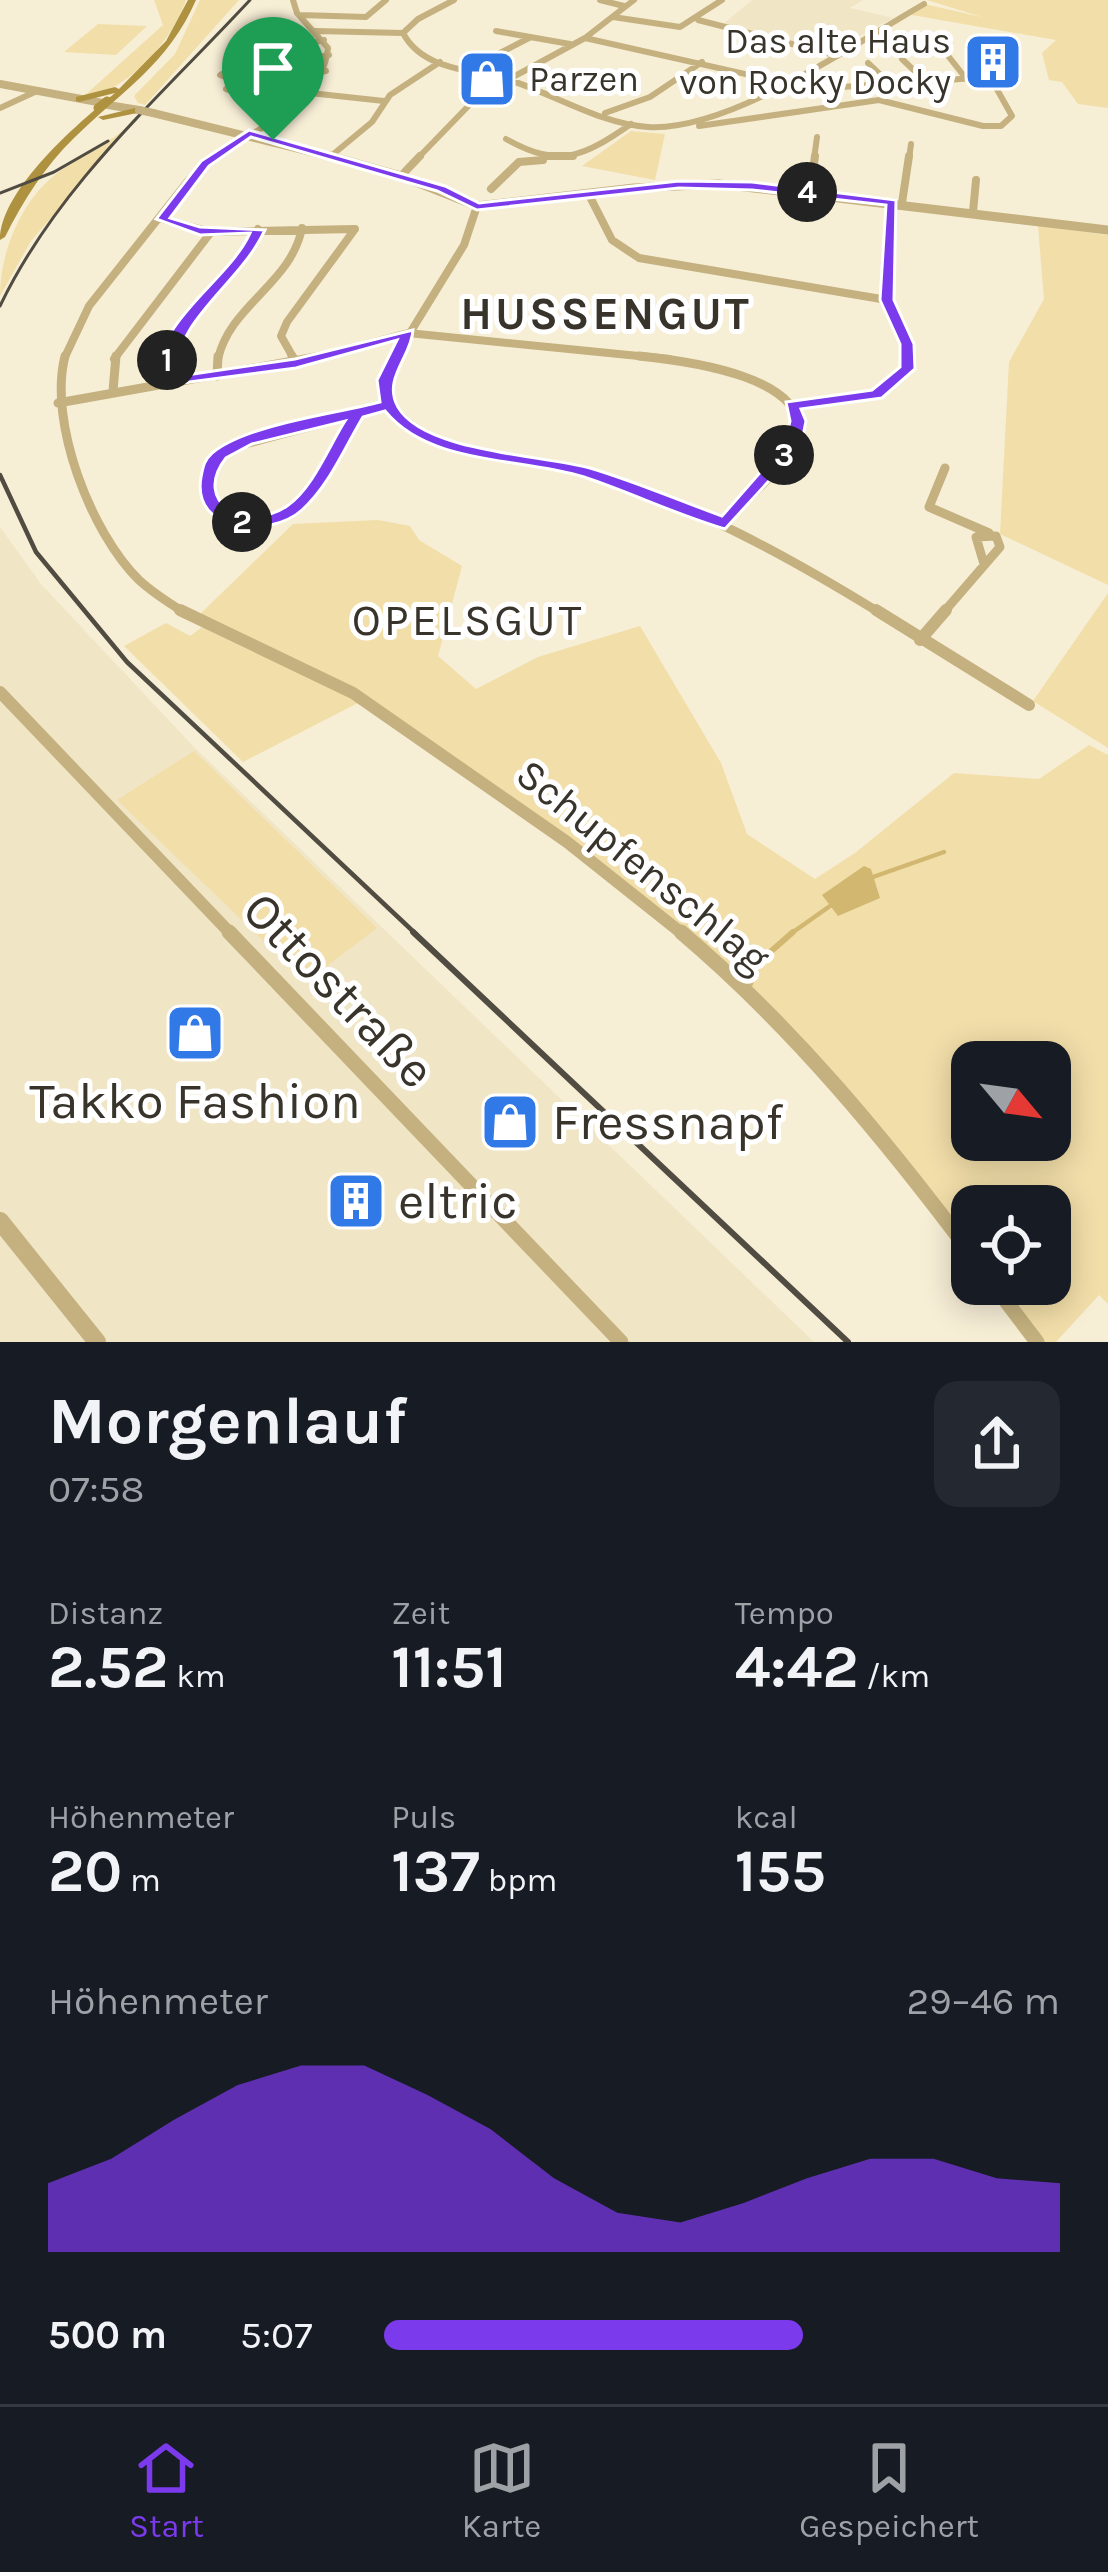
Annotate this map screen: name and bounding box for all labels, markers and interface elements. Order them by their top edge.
pin [222,17,324,140]
place label: Das alte Haus von Rocky Docky [679,20,951,103]
building icon: Das alte Haus von Rocky Docky [962,31,1024,93]
icon: arrive [240,35,306,101]
shop icon: Parzen [456,48,518,110]
place label: Parzen [529,58,639,100]
pin: 4 [777,162,837,222]
text: 4 [797,173,817,211]
district label: HUSSENGUT [460,288,752,340]
pin: 1 [137,330,197,390]
text: 1 [161,341,173,379]
pin: 3 [754,425,814,485]
text: 3 [774,436,794,474]
pin: 2 [212,492,272,552]
text: 2 [232,503,252,541]
district label: OPELSGUT [352,594,584,646]
street label: Schupfenschlag [506,749,780,984]
street label: Ottostraße [231,880,447,1100]
shop icon: Takko Fashion [164,1002,226,1064]
north arrow [951,1041,1071,1161]
map controls [951,1041,1071,1305]
place label: Takko Fashion [29,1071,361,1131]
shop icon: Fressnapf [479,1091,541,1153]
place label: Fressnapf [552,1092,784,1152]
building icon: eltric [325,1170,387,1232]
place label: eltric [398,1171,518,1231]
button: locate [951,1185,1071,1305]
button: share [934,1381,1060,1507]
text: Morgenlauf [48,1382,407,1460]
text: 07:58 [48,1466,144,1512]
text: Distanz [48,1594,163,1632]
text: Zeit [391,1594,450,1632]
text: Tempo [735,1594,834,1632]
text: 2.52 [48,1632,168,1702]
text: 11:51 [391,1632,507,1702]
text: 4:42 [735,1632,859,1702]
text: km [168,1657,226,1695]
text: /km [859,1657,930,1695]
text: Höhenmeter [48,1798,234,1836]
text: Puls [391,1798,456,1836]
text: kcal [735,1798,798,1836]
text: 20 [48,1836,122,1906]
text: 137 [391,1836,480,1906]
text: 155 [735,1836,826,1906]
text: m [122,1861,161,1899]
text: bpm [480,1861,557,1899]
text: Höhenmeter [48,1978,268,2024]
text: 29–46 m [906,1978,1060,2024]
text: 500 m [48,2312,167,2358]
text: 5:07 [240,2312,312,2358]
tab: Start [129,2435,204,2545]
tab: Karte [462,2435,541,2545]
tab: Gespeichert [799,2435,979,2545]

